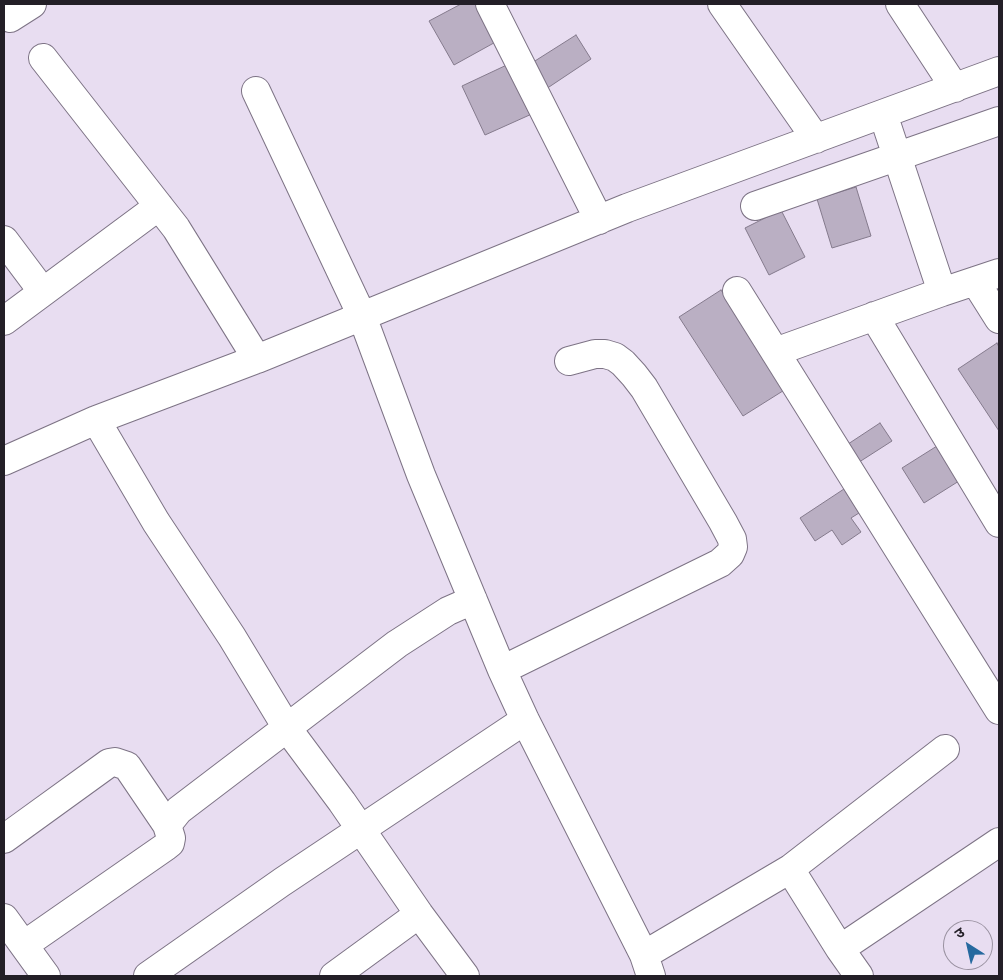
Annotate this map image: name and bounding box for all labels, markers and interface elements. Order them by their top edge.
north arrow [943,920,993,970]
text: उ [951,923,969,944]

